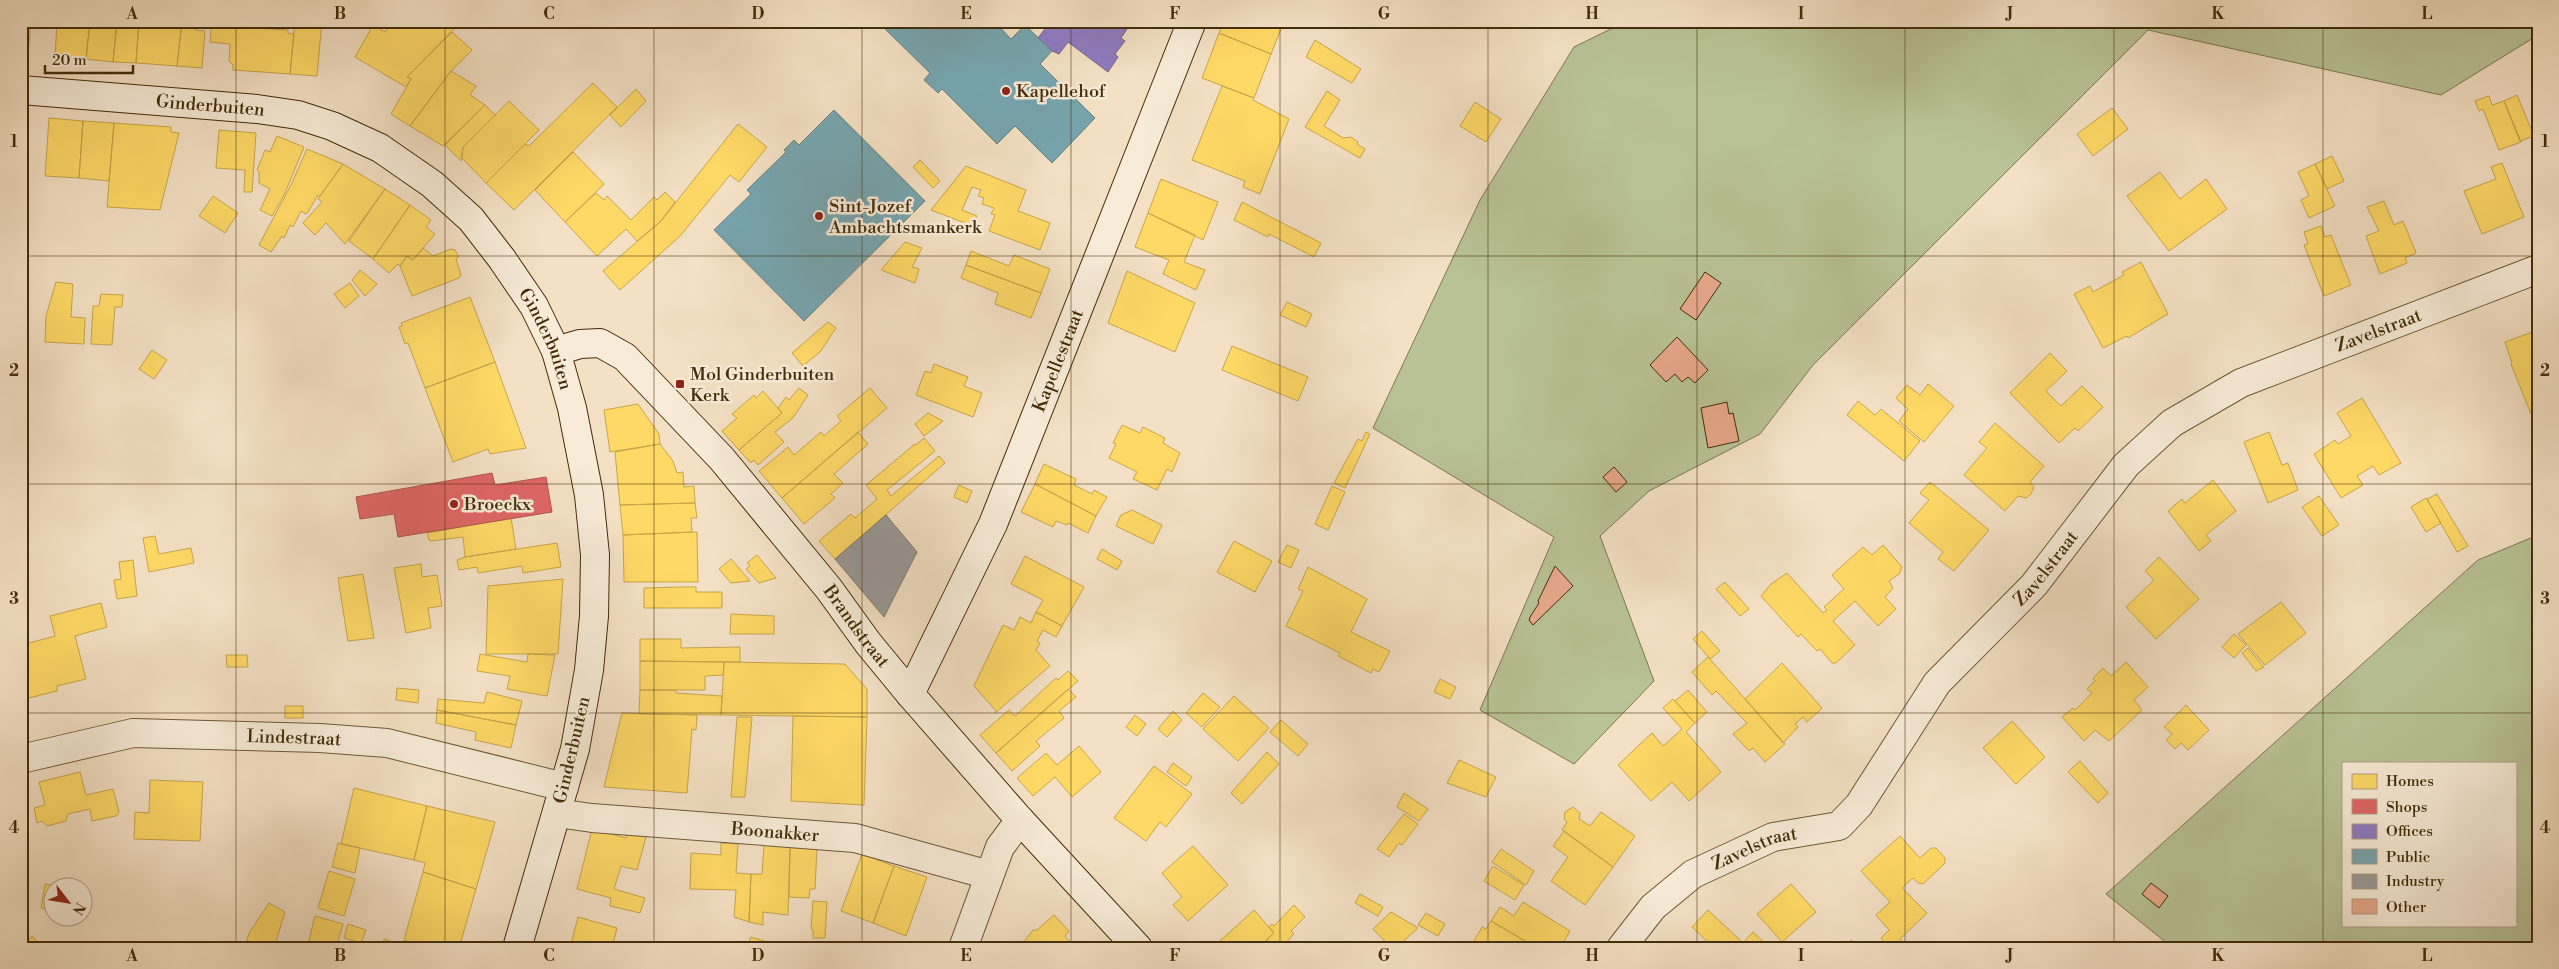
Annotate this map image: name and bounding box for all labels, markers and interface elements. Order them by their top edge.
text: A [125,4,138,24]
text: B [334,4,346,24]
text: C [543,4,555,24]
text: D [752,4,765,24]
text: E [960,4,972,24]
text: F [1169,4,1181,24]
text: G [1378,4,1391,24]
text: H [1585,4,1599,24]
text: I [1798,4,1804,24]
text: J [2005,4,2013,24]
text: K [2212,4,2226,24]
text: L [2422,4,2433,24]
scale bar [45,42,132,74]
text: 20 m [52,51,87,70]
place label: Kapellehof [1016,80,1107,103]
marker: Kapellehof [1000,85,1012,97]
street label: Ginderbuiten [155,89,267,122]
text: 1 [10,132,18,152]
text: 1 [2541,132,2549,152]
place label: Sint-Jozef Ambachtsmankerk [828,195,983,239]
marker: Sint-Jozef Ambachtsmankerk [813,210,825,222]
street label: Ginderbuiten [514,283,578,393]
street label: Zavelstraat [2332,303,2425,357]
street label: Kapellestraat [1027,305,1089,415]
text: 2 [9,361,19,381]
text: 2 [2540,361,2550,381]
place label: Mol Ginderbuiten Kerk [690,363,835,407]
marker: Mol Ginderbuiten Kerk [674,378,686,390]
place label: Broeckx [463,493,532,516]
marker: Broeckx [448,498,460,510]
street label: Zavelstraat [2008,525,2083,611]
street label: Brandstraat [818,580,895,673]
text: 3 [9,589,19,609]
text: 3 [2540,589,2550,609]
street label: Ginderbuiten [549,694,596,806]
street label: Lindestraat [246,725,343,751]
legend [2342,762,2516,926]
text: Homes [2386,772,2434,791]
text: Shops [2386,798,2427,817]
street label: Boonakker [729,817,820,847]
text: 4 [9,818,20,838]
text: 4 [2540,818,2551,838]
street label: Zavelstraat [1708,822,1799,875]
text: Offices [2386,822,2433,841]
text: Public [2386,848,2430,867]
text: Industry [2386,872,2445,891]
north arrow [42,876,92,926]
text: Other [2386,898,2427,917]
text: N [68,899,89,918]
text: A [125,946,138,966]
text: B [334,946,346,966]
text: C [543,946,555,966]
text: D [752,946,765,966]
text: E [960,946,972,966]
text: F [1169,946,1181,966]
text: G [1378,946,1391,966]
text: H [1585,946,1599,966]
text: I [1798,946,1804,966]
text: J [2005,946,2013,966]
text: K [2212,946,2226,966]
text: L [2422,946,2433,966]

